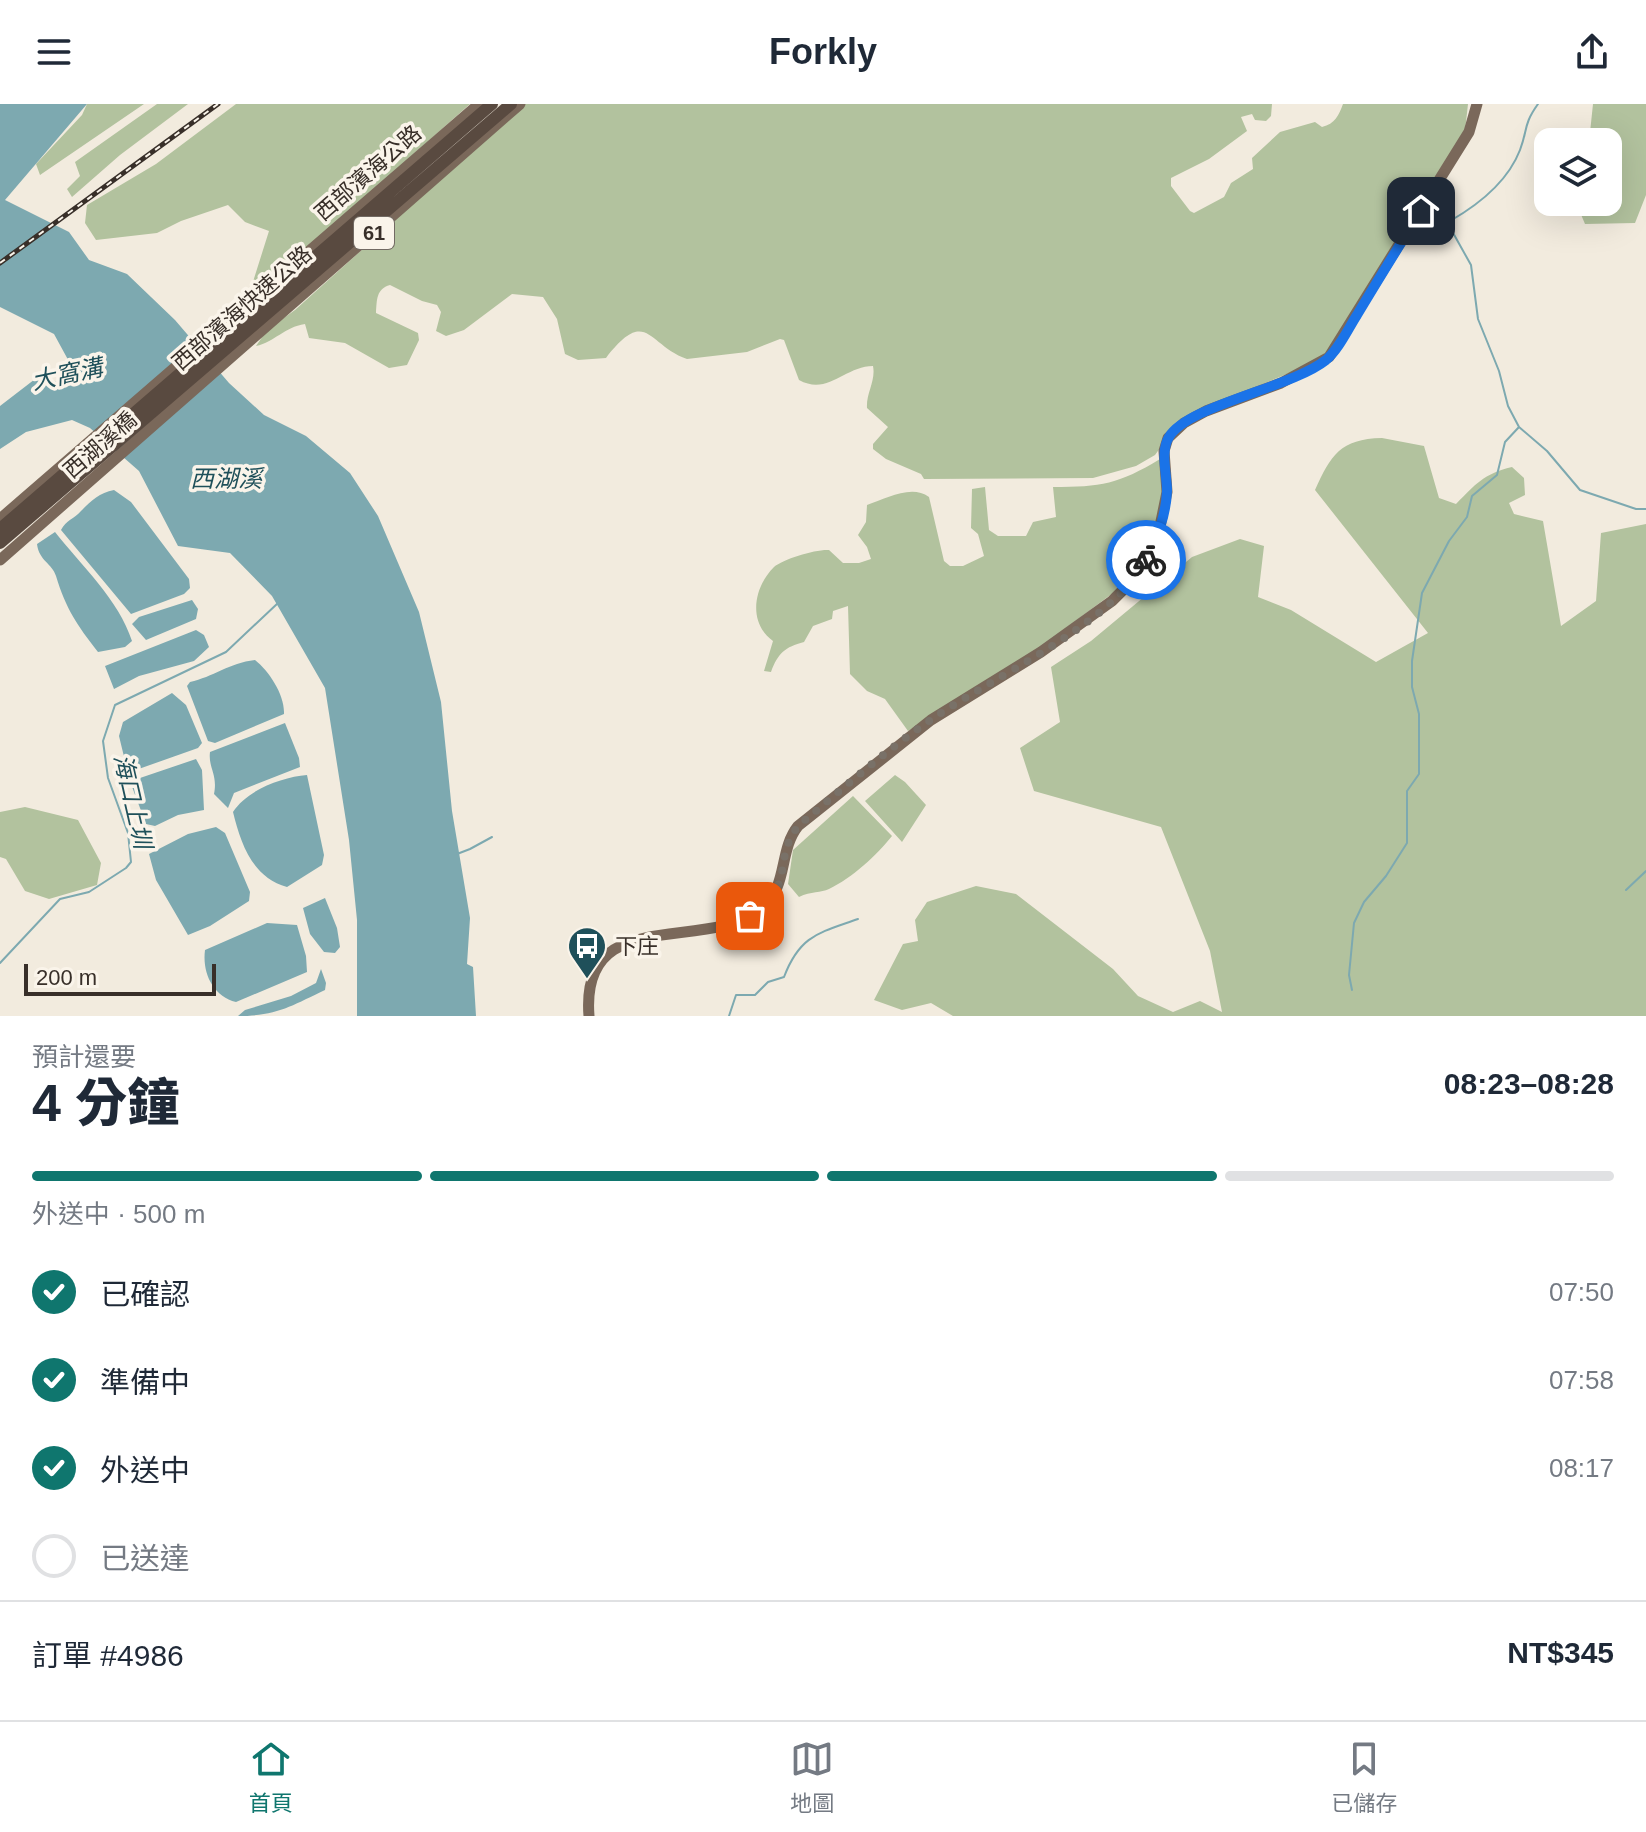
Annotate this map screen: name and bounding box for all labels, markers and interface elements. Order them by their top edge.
icon: menu [32,30,76,74]
icon: share [1570,30,1614,74]
text: Forkly [769,31,877,72]
street label: 西部濱海公路 [310,120,426,226]
map controls [1534,128,1622,216]
button: layers [1534,128,1622,216]
pin [1387,177,1455,245]
icon: home [1399,189,1443,233]
road number: 61 [354,217,394,249]
street label: 西部濱海快速公路 [167,241,317,375]
water label: 大窩溝 [29,353,108,395]
street label: 西湖溪橋 [59,407,141,483]
water label: 西湖溪 [190,465,265,492]
courier [1106,520,1186,600]
icon: bike [1124,538,1168,582]
water label: 海口上圳 [109,751,158,854]
pin [716,882,784,950]
icon: bag [728,894,772,938]
bus stop icon: 下庄 [566,925,608,980]
place label: 下庄 [615,934,659,959]
scale bar [24,960,216,996]
text: 200 m [36,965,97,990]
text: 預計還要 [32,1042,136,1072]
text: 08:23–08:28 [1444,1067,1614,1100]
text: 4 分鐘 [32,1074,179,1132]
text: 外送中 · 500 m [32,1199,205,1229]
icon: check [32,1270,76,1314]
text: 07:50 [1549,1277,1614,1307]
text: 已確認 [100,1278,190,1311]
icon: check [32,1358,76,1402]
text: 07:58 [1549,1365,1614,1395]
text: 準備中 [100,1366,190,1399]
icon: check [32,1446,76,1490]
text: 08:17 [1549,1453,1614,1483]
text: 外送中 [100,1454,190,1487]
text: 已送達 [100,1542,190,1575]
text: NT$345 [1507,1636,1614,1669]
text: 訂單 #4986 [32,1639,184,1672]
tab: 首頁 [249,1737,293,1817]
tab: 地圖 [790,1737,834,1817]
tab: 已儲存 [1331,1737,1397,1817]

